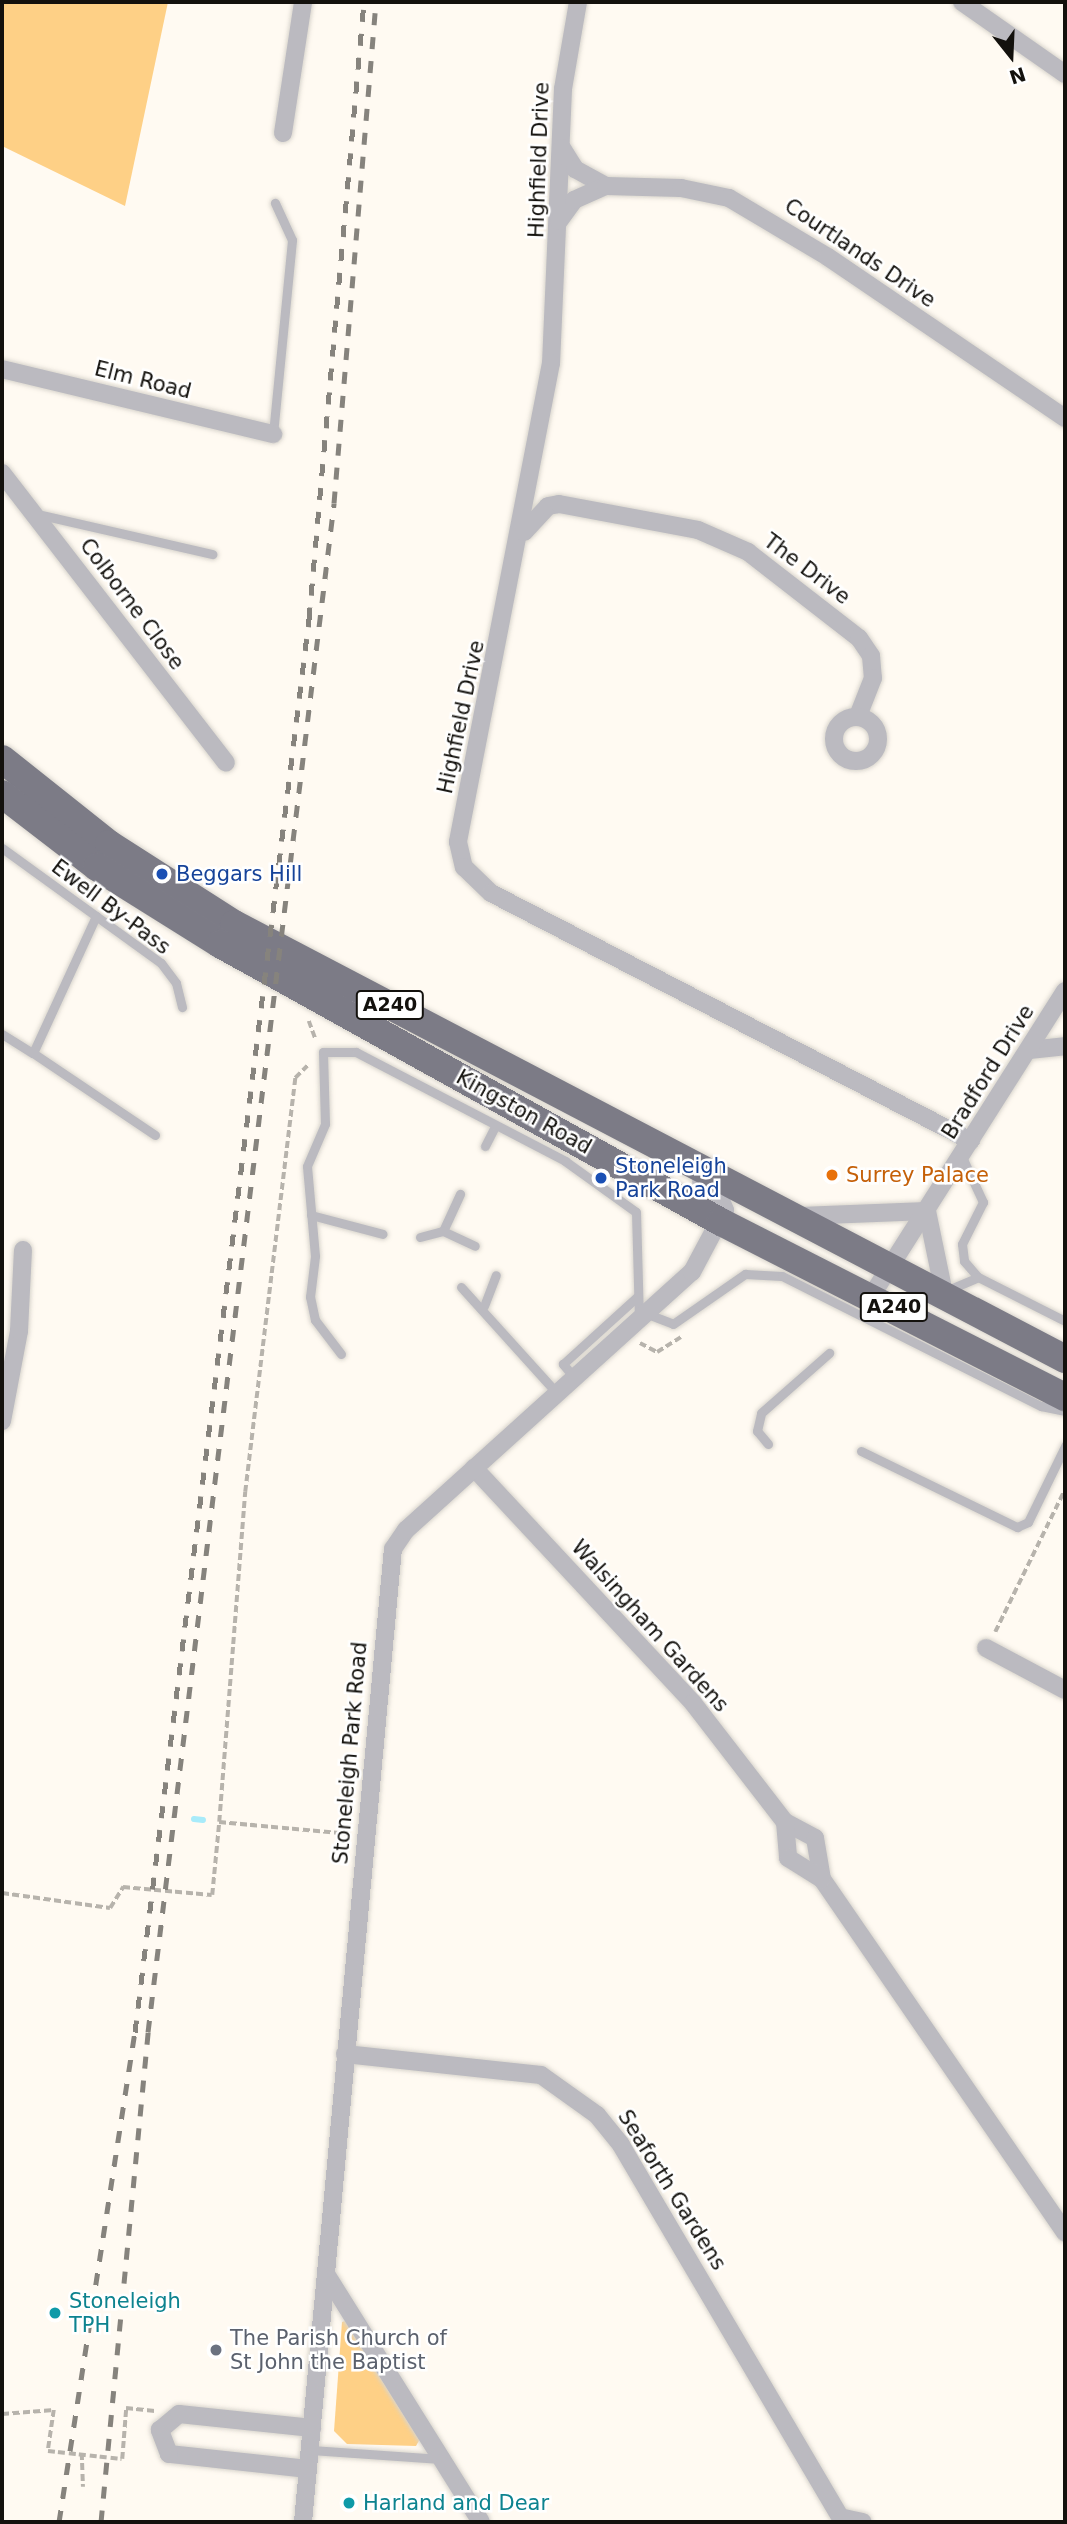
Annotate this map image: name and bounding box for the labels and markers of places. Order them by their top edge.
place label: Beggars Hill [176,861,302,887]
marker: Beggars Hill [154,866,170,882]
place label: Stoneleigh Park Road [615,1153,727,1203]
place label: Surrey Palace [846,1162,989,1188]
marker: Surrey Palace [824,1167,840,1183]
marker: Stoneleigh Park Road [593,1170,609,1186]
place label: Stoneleigh TPH [69,2288,181,2338]
marker: Stoneleigh TPH [47,2305,63,2321]
place label: The Parish Church of St John the Baptist [230,2325,447,2375]
marker: The Parish Church of St John the Baptist [208,2342,224,2358]
place label: Harland and Dear [363,2490,549,2516]
marker: Harland and Dear [341,2495,357,2511]

